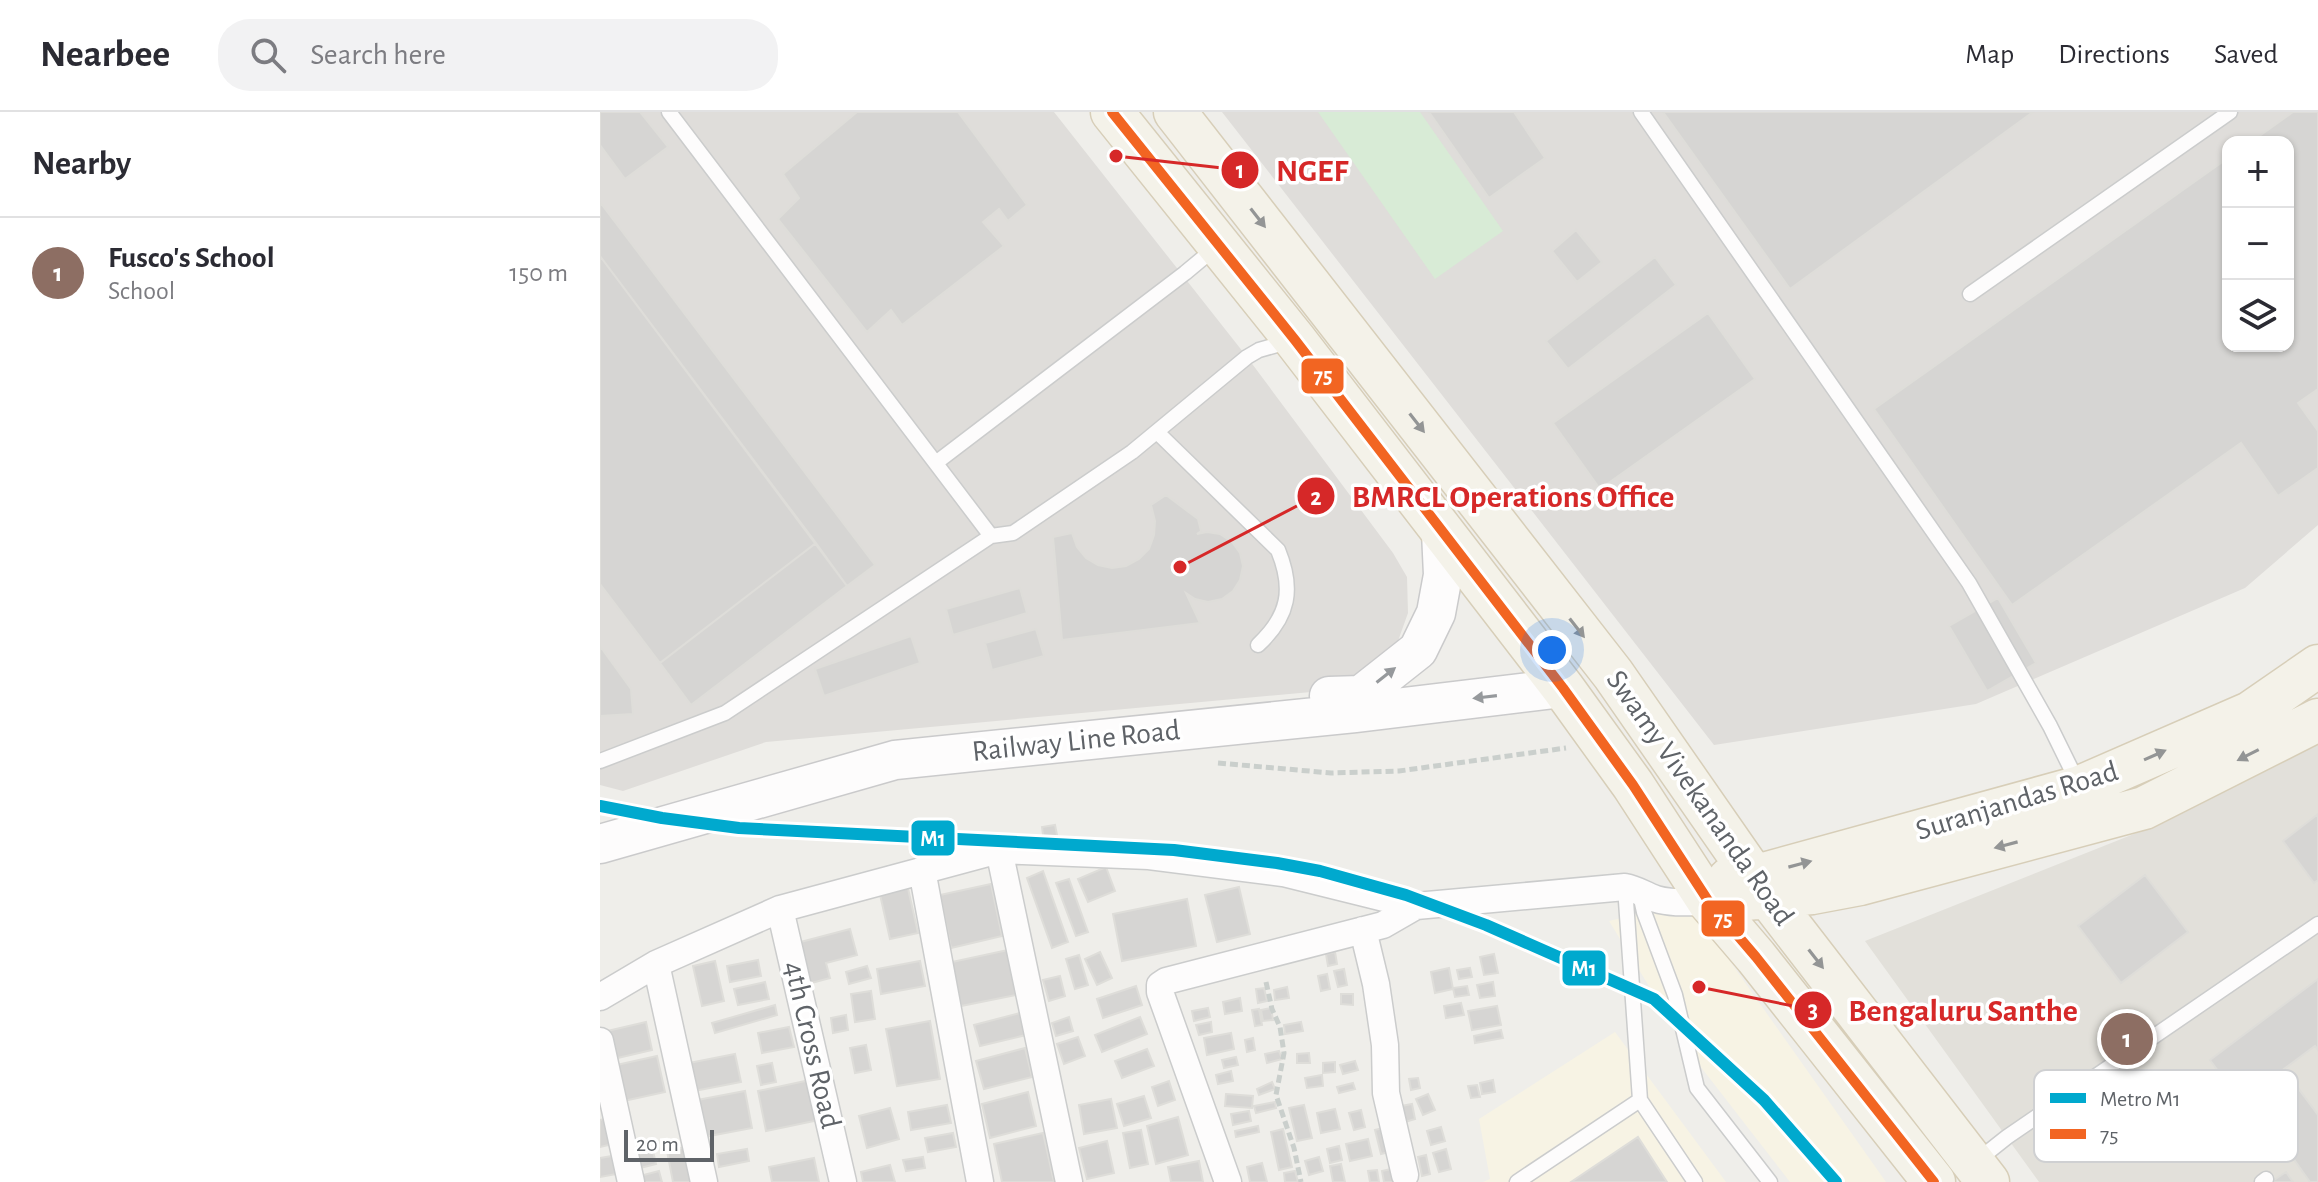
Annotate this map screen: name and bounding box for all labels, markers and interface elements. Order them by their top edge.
search box [218,19,778,91]
icon: search [246,33,290,77]
text: Nearbee [40,36,170,74]
text: Search here [310,40,446,70]
text: Map [1965,41,2014,69]
text: Directions [2058,41,2170,69]
text: Saved [2214,41,2278,69]
map controls [2222,136,2294,352]
button: + [2222,136,2294,208]
callout: NGEF [1220,142,1364,198]
text: Nearby [32,147,131,181]
text: NGEF [1276,155,1349,187]
text: 1 [1236,159,1244,183]
one-way arrow [1249,208,1265,228]
button: − [2222,208,2294,280]
text: Fusco's School [108,243,275,273]
text: 1 [53,260,63,286]
text: 150 m [509,260,568,286]
text: School [108,278,175,304]
button: layers [2222,280,2294,352]
line badge: 75 [1300,357,1345,395]
text: 75 [1313,365,1333,387]
one-way arrow [1409,413,1425,433]
callout: BMRCL Operations Office [1296,468,1691,524]
text: BMRCL Operations Office [1352,481,1674,513]
text: 2 [1310,486,1322,510]
one-way arrow [1568,618,1585,638]
your location [1532,630,1572,670]
street label: Swamy Vivekananda Road [1601,665,1799,931]
one-way arrow [1376,668,1396,684]
one-way arrow [1472,691,1497,704]
street label: Railway Line Road [970,715,1182,767]
one-way arrow [2143,748,2166,761]
one-way arrow [2237,749,2260,762]
street label: Suranjandas Road [1912,756,2122,846]
line badge: M1 [910,819,956,857]
text: M1 [920,828,946,850]
one-way arrow [1993,840,2018,852]
one-way arrow [1787,858,1812,870]
line badge: 75 [1700,899,1746,938]
text: 75 [1713,908,1733,930]
line badge: M1 [1561,949,1607,987]
one-way arrow [1807,949,1823,969]
street label: 4th Cross Road [778,958,846,1132]
text: M1 [1571,958,1597,980]
callout: Bengaluru Santhe [1793,982,2094,1038]
text: Bengaluru Santhe [1848,995,2078,1027]
text: 3 [1808,999,1818,1023]
pin: 1 [2101,1009,2153,1069]
legend [2034,1070,2298,1162]
text: Metro M1 [2100,1088,2181,1110]
text: 75 [2100,1124,2118,1146]
scale bar [624,1126,714,1162]
text: 20 m [636,1133,679,1155]

